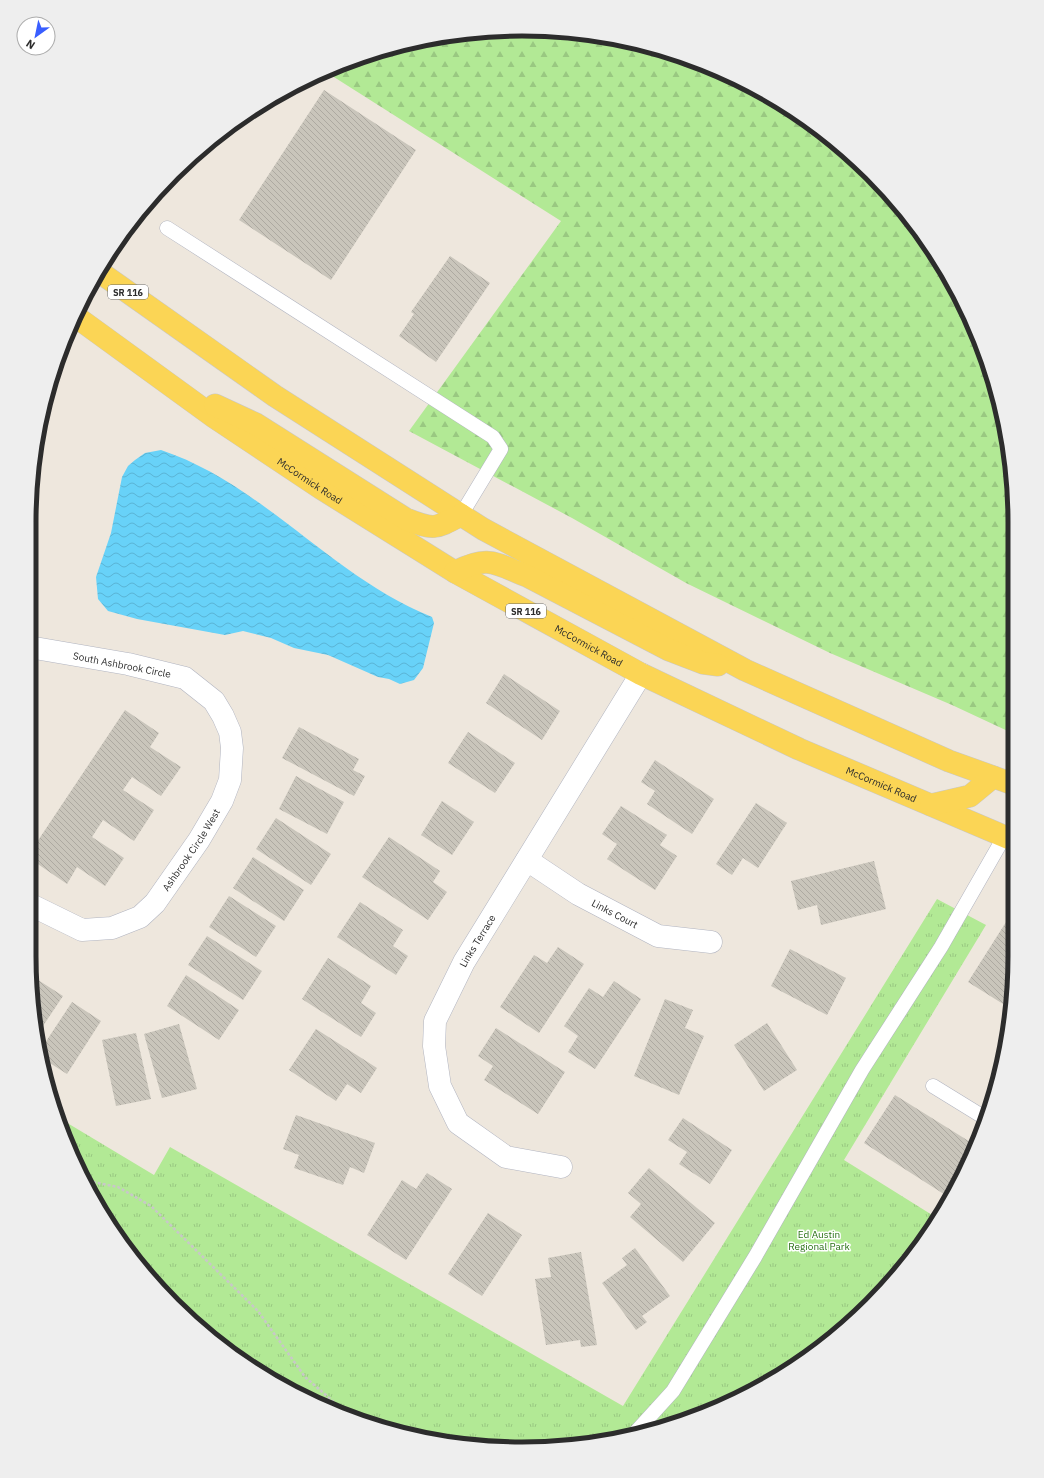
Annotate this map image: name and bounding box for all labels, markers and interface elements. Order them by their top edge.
north arrow [16,16,56,56]
text: N [23,36,38,52]
road number: SR 116 [108,285,148,299]
street label: McCormick Road [275,455,345,507]
road number: SR 116 [506,604,546,618]
street label: McCormick Road [553,622,625,669]
street label: South Ashbrook Circle [72,649,173,681]
street label: McCormick Road [844,763,919,805]
street label: Ashbrook Circle West [159,806,223,893]
street label: Links Court [590,896,641,931]
street label: Links Terrace [456,912,498,969]
park label: Ed Austin Regional Park [788,1228,850,1253]

